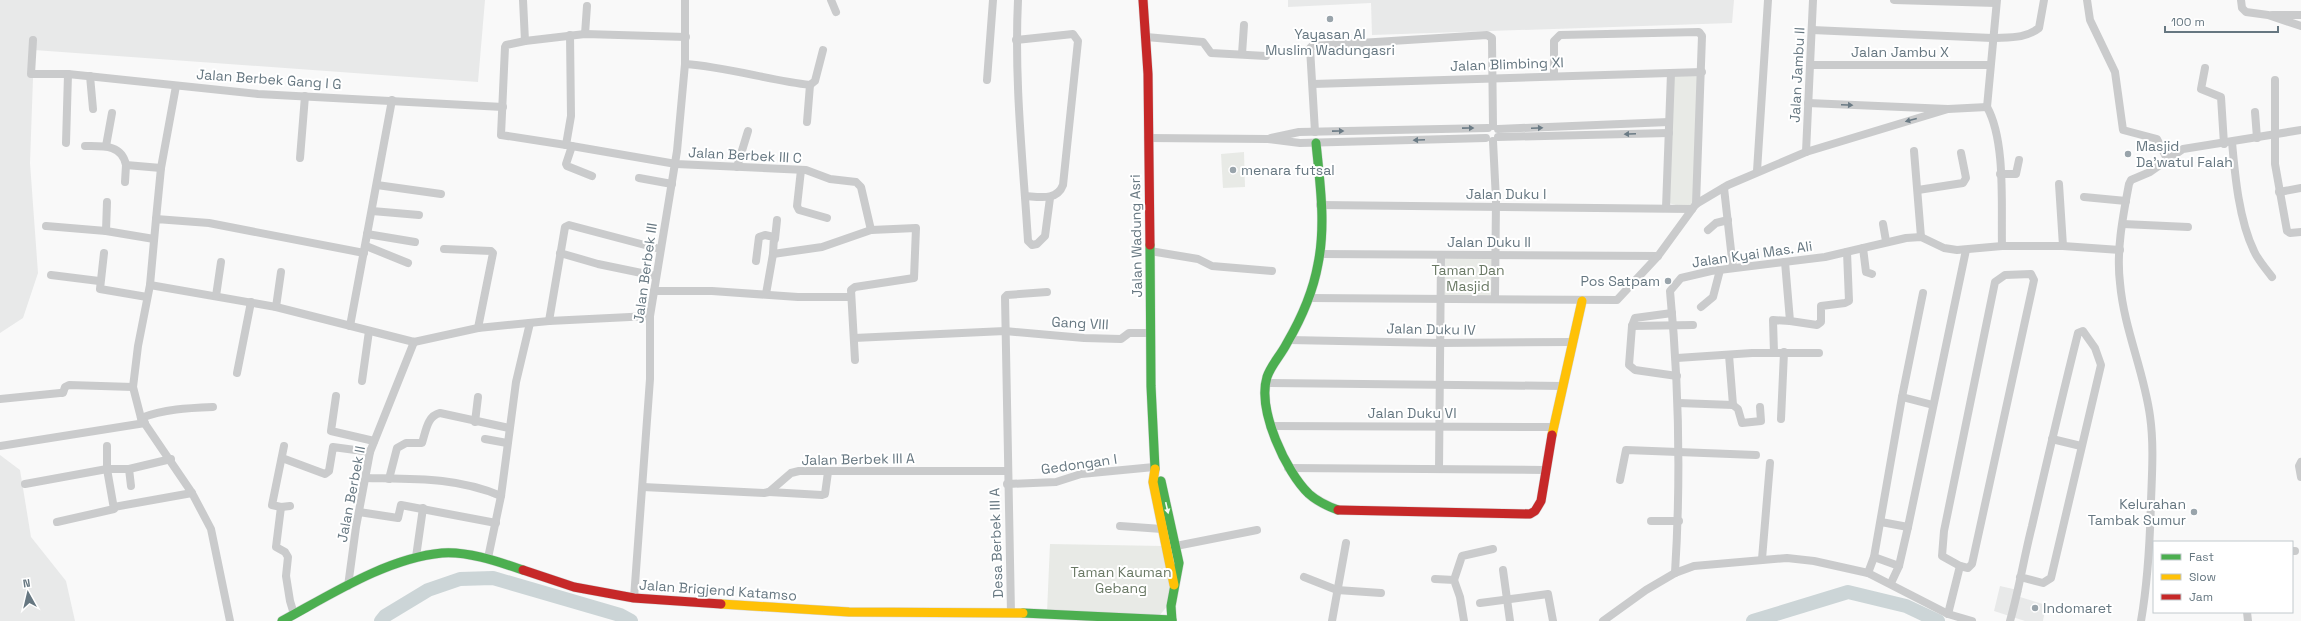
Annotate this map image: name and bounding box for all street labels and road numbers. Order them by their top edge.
street label: Jalan Jambu II [1786,27,1808,123]
street label: Jalan Jambu X [1851,43,1949,61]
street label: Jalan Blimbing XI [1450,53,1564,75]
street label: Jalan Berbek Gang I G [196,65,342,93]
street label: Jalan Berbek III C [688,143,802,167]
street label: Jalan Wadung Asri [1126,174,1146,298]
street label: Jalan Duku I [1466,185,1546,203]
street label: Jalan Berbek III [629,222,661,324]
street label: Jalan Duku II [1447,233,1531,251]
street label: Jalan Kyai Mas. Ali [1691,237,1813,271]
street label: Gang VIII [1051,313,1109,333]
street label: Jalan Duku IV [1386,319,1476,339]
street label: Jalan Duku VI [1367,404,1457,422]
street label: Jalan Berbek II [333,444,369,544]
street label: Jalan Berbek III A [801,449,915,469]
street label: Gedongan I [1040,450,1118,478]
street label: Desa Berbek III A [985,487,1007,598]
street label: Jalan Brigjend Katamso [638,576,798,604]

